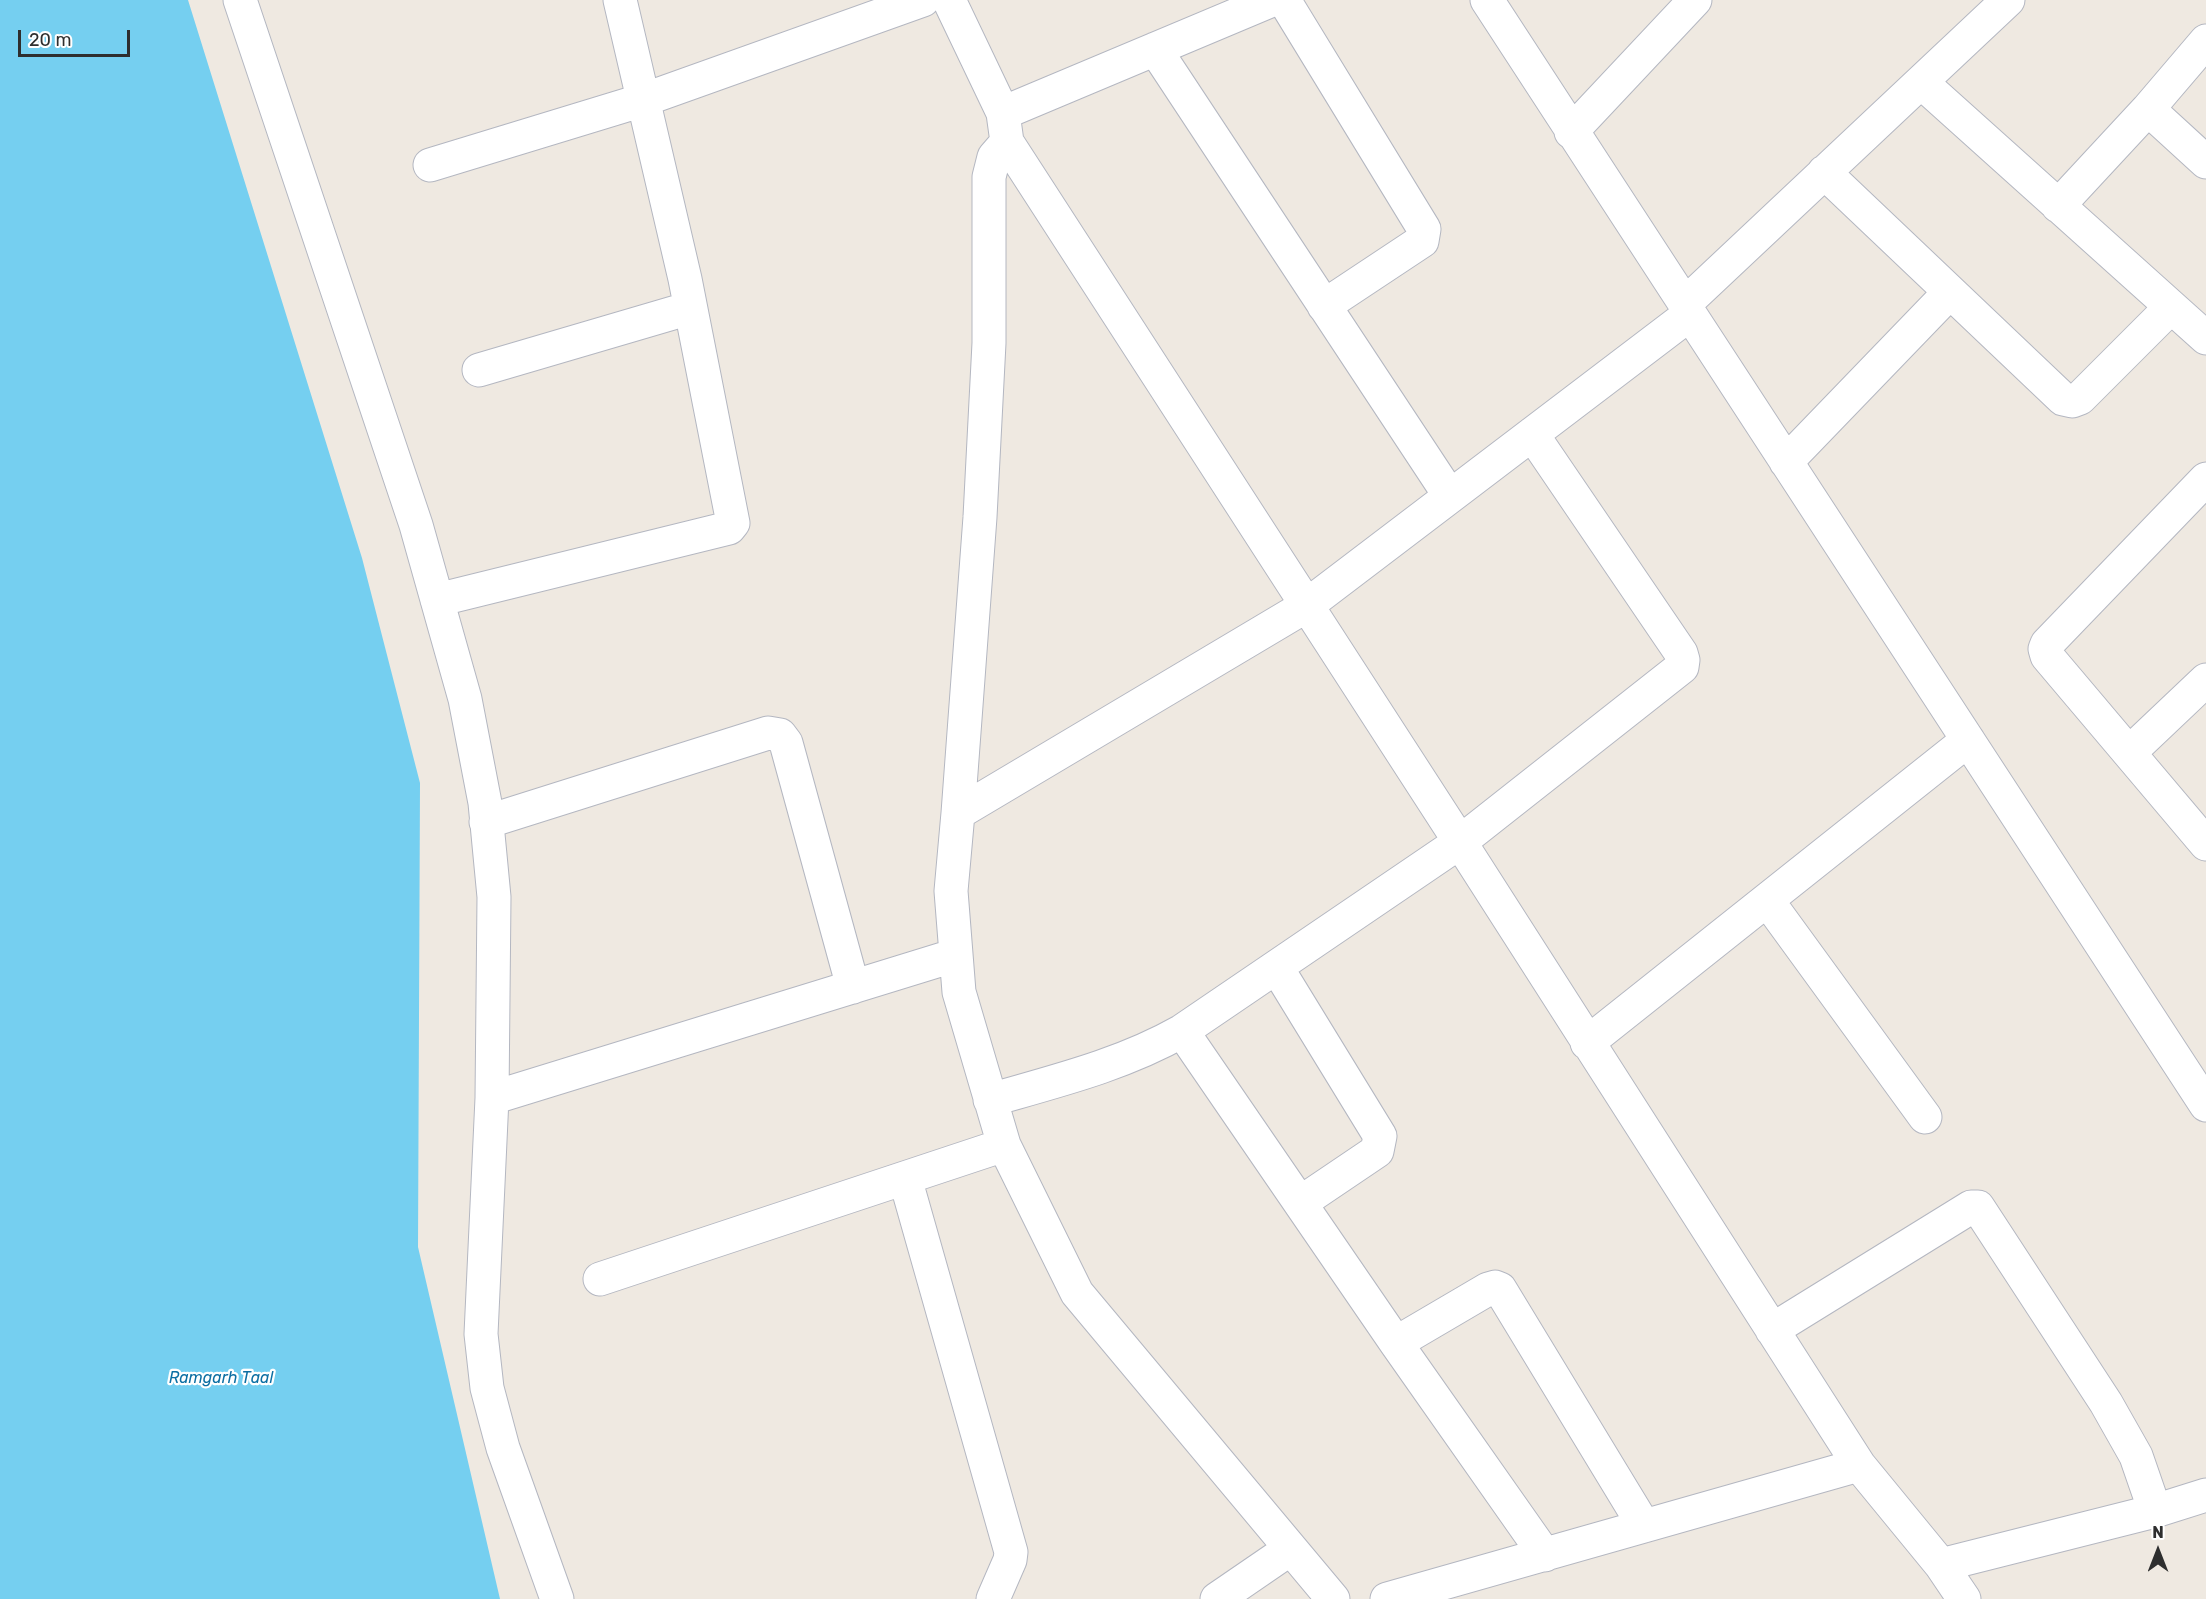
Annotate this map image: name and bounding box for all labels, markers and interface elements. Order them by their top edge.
scale bar [21,18,134,56]
text: 20 m [29,29,71,51]
water label: Ramgarh Taal [169,1368,273,1388]
north arrow [2128,1521,2188,1581]
text: N [2152,1523,2164,1542]

